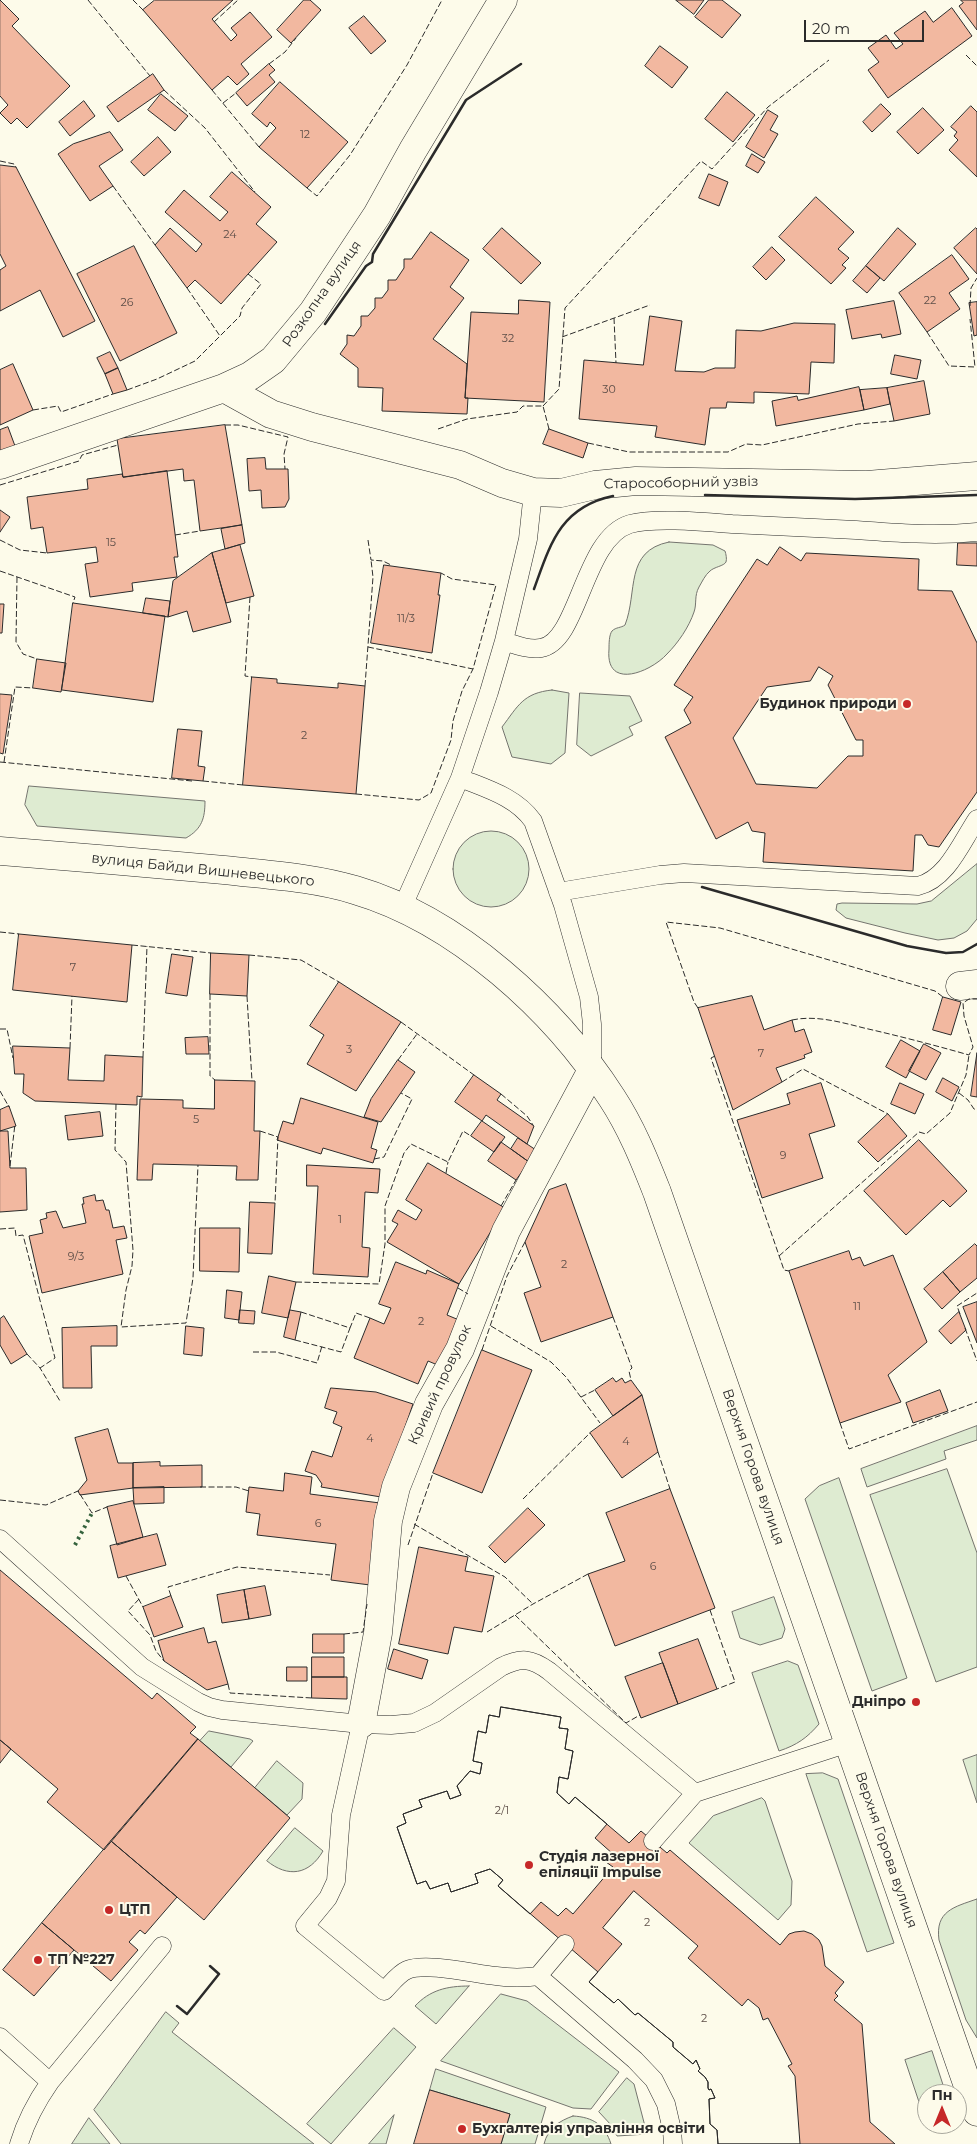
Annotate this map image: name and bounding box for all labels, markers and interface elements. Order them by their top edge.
scale bar [807,10,927,42]
text: 20 m [812,19,850,38]
house number: 12 [300,128,310,142]
house number: 24 [223,228,237,242]
street label: Розкопна вулиця [279,238,365,350]
house number: 22 [924,294,936,308]
house number: 26 [121,296,133,310]
house number: 32 [502,332,514,346]
house number: 30 [602,383,616,397]
street label: Старособорний узвіз [603,473,759,493]
house number: 15 [106,536,116,550]
house number: 11/3 [397,612,415,626]
place label: Будинок природи [759,696,897,712]
marker: Будинок природи [901,698,913,710]
house number: 2 [301,729,307,743]
street label: вулиця Байди Вишневецького [91,850,315,890]
house number: 7 [70,961,76,975]
house number: 3 [346,1043,352,1057]
house number: 7 [758,1047,764,1061]
house number: 5 [193,1113,199,1127]
house number: 9 [780,1149,786,1163]
house number: 1 [338,1213,342,1227]
house number: 9/3 [68,1250,84,1264]
house number: 2 [561,1258,567,1272]
house number: 11 [853,1300,861,1314]
house number: 2 [418,1315,424,1329]
street label: Кривий провулок [405,1322,475,1448]
street label: Верхня Горова вулиця [718,1387,788,1547]
house number: 4 [366,1432,374,1446]
house number: 4 [622,1435,630,1449]
house number: 6 [315,1517,321,1531]
house number: 6 [650,1560,656,1574]
place label: Дніпро [852,1694,906,1710]
marker: Дніпро [910,1696,922,1708]
street label: Верхня Горова вулиця [851,1770,921,1930]
house number: 2/1 [495,1804,509,1818]
place label: Студія лазерної епіляції Impulse [539,1849,661,1881]
marker: Студія лазерної епіляції Impulse [523,1859,535,1871]
place label: ЦТП [119,1902,151,1918]
marker: ЦТП [103,1904,115,1916]
house number: 2 [644,1916,650,1930]
place label: ТП №227 [48,1952,115,1968]
marker: ТП №227 [32,1954,44,1966]
house number: 2 [701,2012,707,2026]
north arrow [917,2084,967,2134]
text: Пн [931,2086,953,2104]
place label: Бухгалтерія управління освіти [472,2121,705,2137]
marker: Бухгалтерія управління освіти [456,2123,468,2135]

